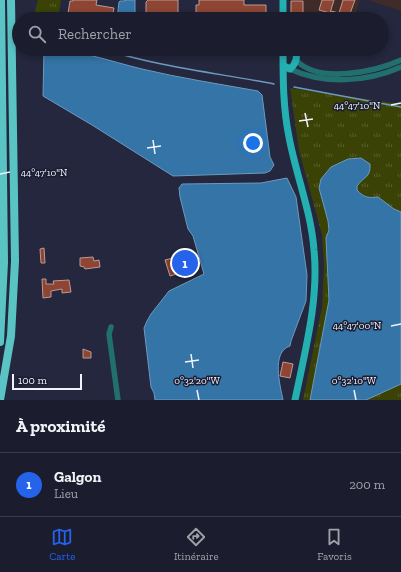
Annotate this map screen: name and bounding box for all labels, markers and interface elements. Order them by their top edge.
search box [12,12,389,56]
icon: search [26,23,48,45]
text: Rechercher [58,25,132,43]
text: 44°47'10"N [334,100,381,112]
your location [243,133,263,153]
text: 44°47'10"N [21,167,68,179]
pin: 1 [172,248,198,278]
text: 44°47'00"N [333,320,382,332]
scale bar [12,372,82,391]
text: 100 m [18,374,47,387]
text: 0°32'20"W [174,375,220,387]
text: 0°32'10"W [332,375,377,387]
text: À proximité [16,416,105,436]
text: Galgon [54,468,101,486]
text: 1 [26,477,32,492]
text: 200 m [349,477,385,492]
text: Lieu [54,486,78,501]
tab: Carte [49,526,76,563]
tab: Itinéraire [174,526,219,563]
tab: Favoris [317,526,352,563]

